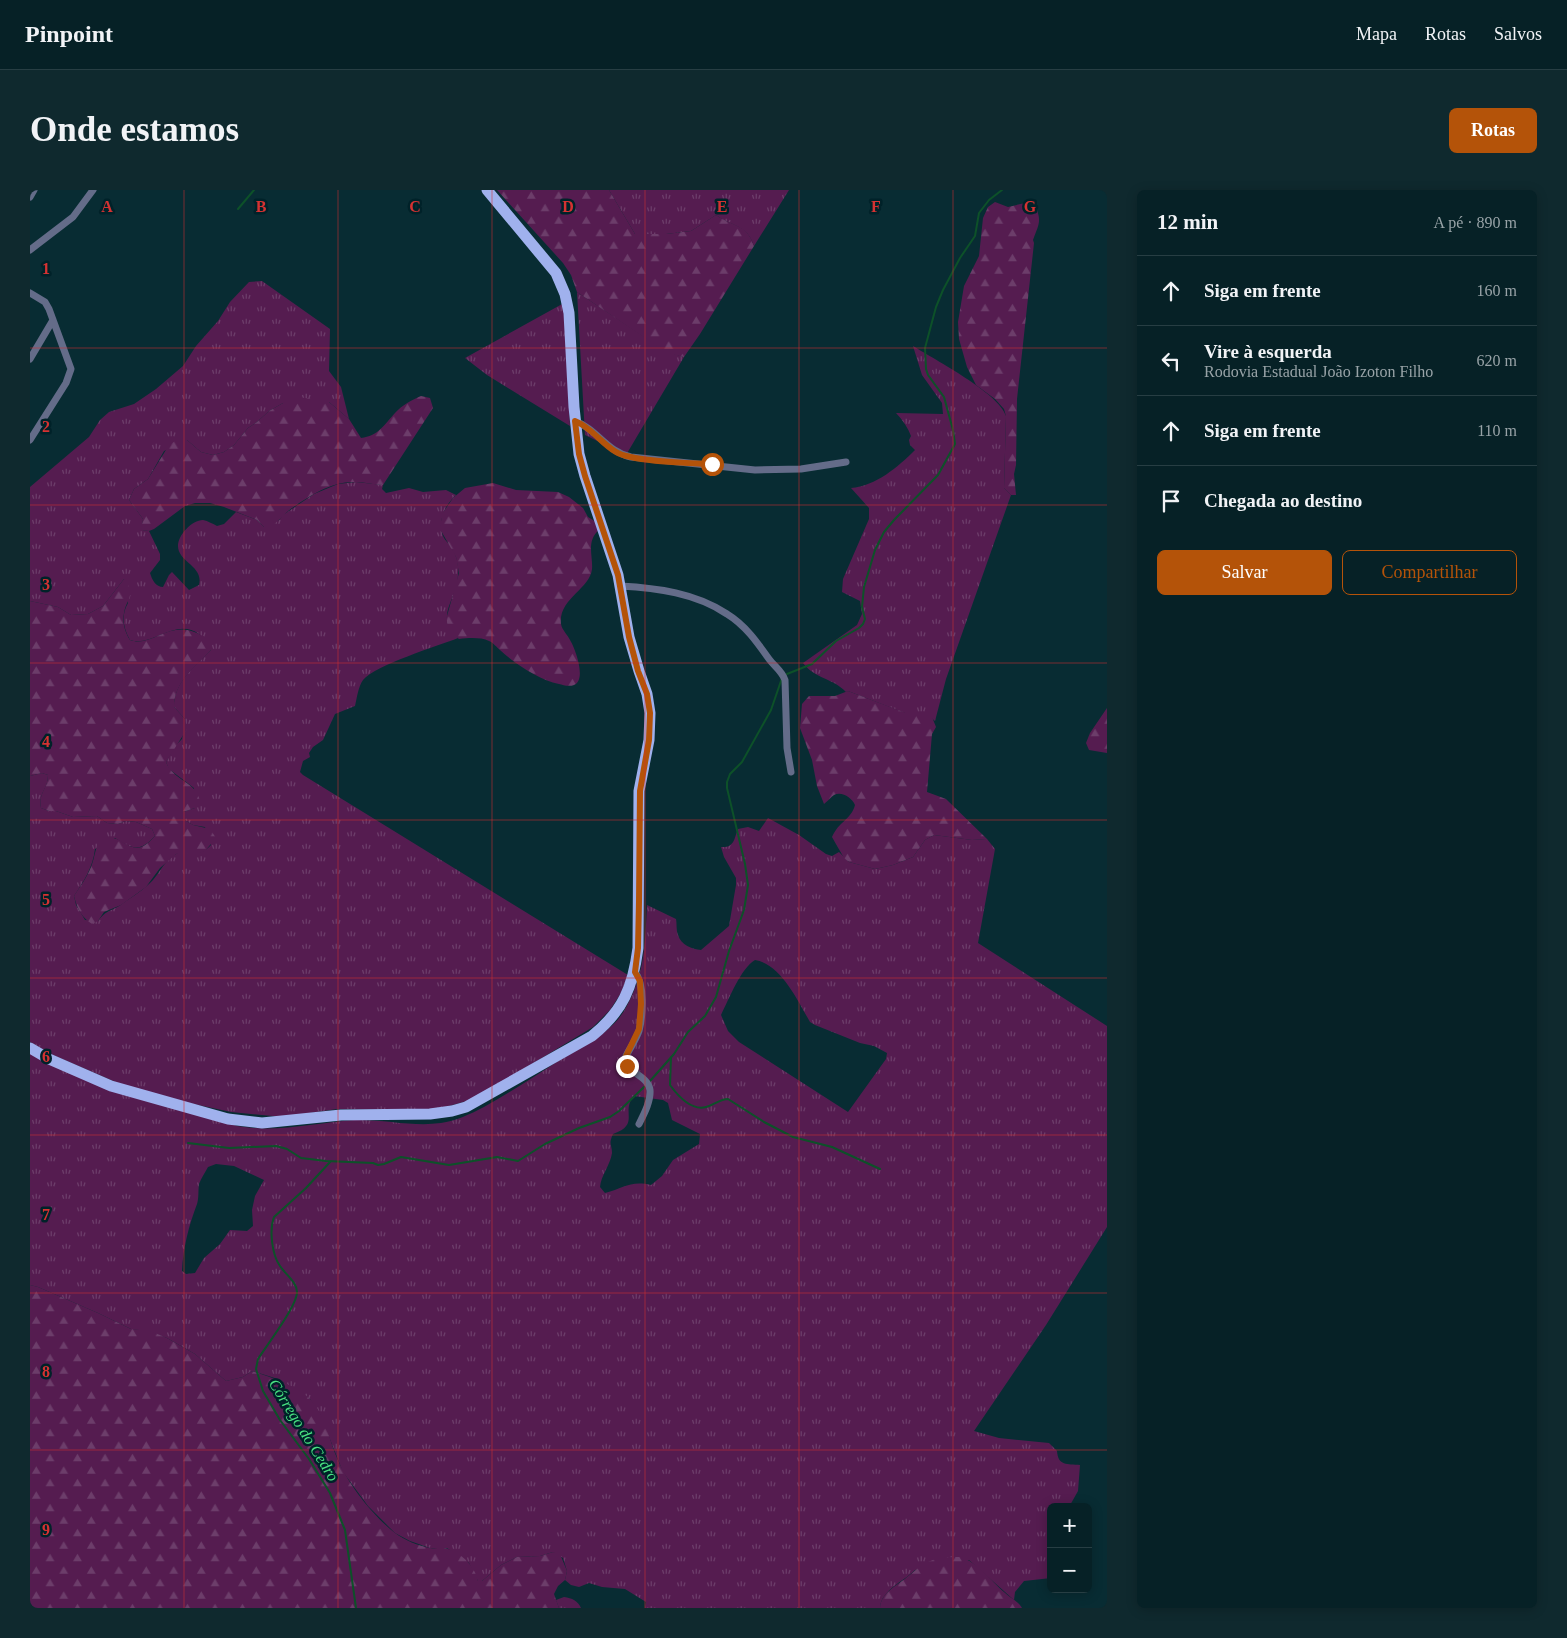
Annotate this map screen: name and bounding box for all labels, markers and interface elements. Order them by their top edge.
text: Pinpoint [25,21,113,47]
text: Mapa [1356,24,1397,44]
text: Rotas [1425,24,1466,44]
text: Salvos [1494,24,1542,44]
button: Rotas [1449,108,1537,153]
text: Onde estamos [30,110,239,149]
text: A [101,198,113,215]
text: B [256,198,267,215]
text: C [409,198,421,215]
text: D [562,198,574,215]
text: E [717,198,727,215]
text: F [871,198,881,215]
text: G [1024,198,1037,215]
text: 12 min [1157,210,1218,234]
text: A pé · 890 m [1433,214,1517,231]
text: 1 [42,260,50,277]
icon: ahead [1157,277,1185,305]
text: Siga em frente [1204,280,1321,301]
text: 160 m [1477,282,1517,299]
text: Vire à esquerda [1204,341,1332,362]
icon: left [1157,347,1185,375]
text: 620 m [1477,352,1517,369]
text: Rodovia Estadual João Izoton Filho [1204,363,1433,380]
icon: ahead [1157,417,1185,445]
text: 2 [42,418,50,435]
text: Siga em frente [1204,420,1321,441]
text: 110 m [1477,422,1517,439]
route start [701,453,724,476]
icon: arrive [1157,487,1185,515]
text: Chegada ao destino [1204,490,1362,511]
button: Salvar [1157,550,1332,595]
button: Compartilhar [1342,550,1517,595]
text: 3 [42,576,50,593]
text: 4 [42,733,50,750]
text: 5 [42,891,50,908]
text: 6 [42,1048,50,1065]
route end [616,1055,639,1078]
text: 7 [42,1206,50,1223]
text: 8 [42,1363,50,1380]
water label: Córrego do Cedro [265,1376,342,1485]
map controls [1047,1503,1092,1593]
button: + [1047,1503,1092,1548]
text: 9 [42,1521,50,1538]
button: − [1047,1548,1092,1593]

